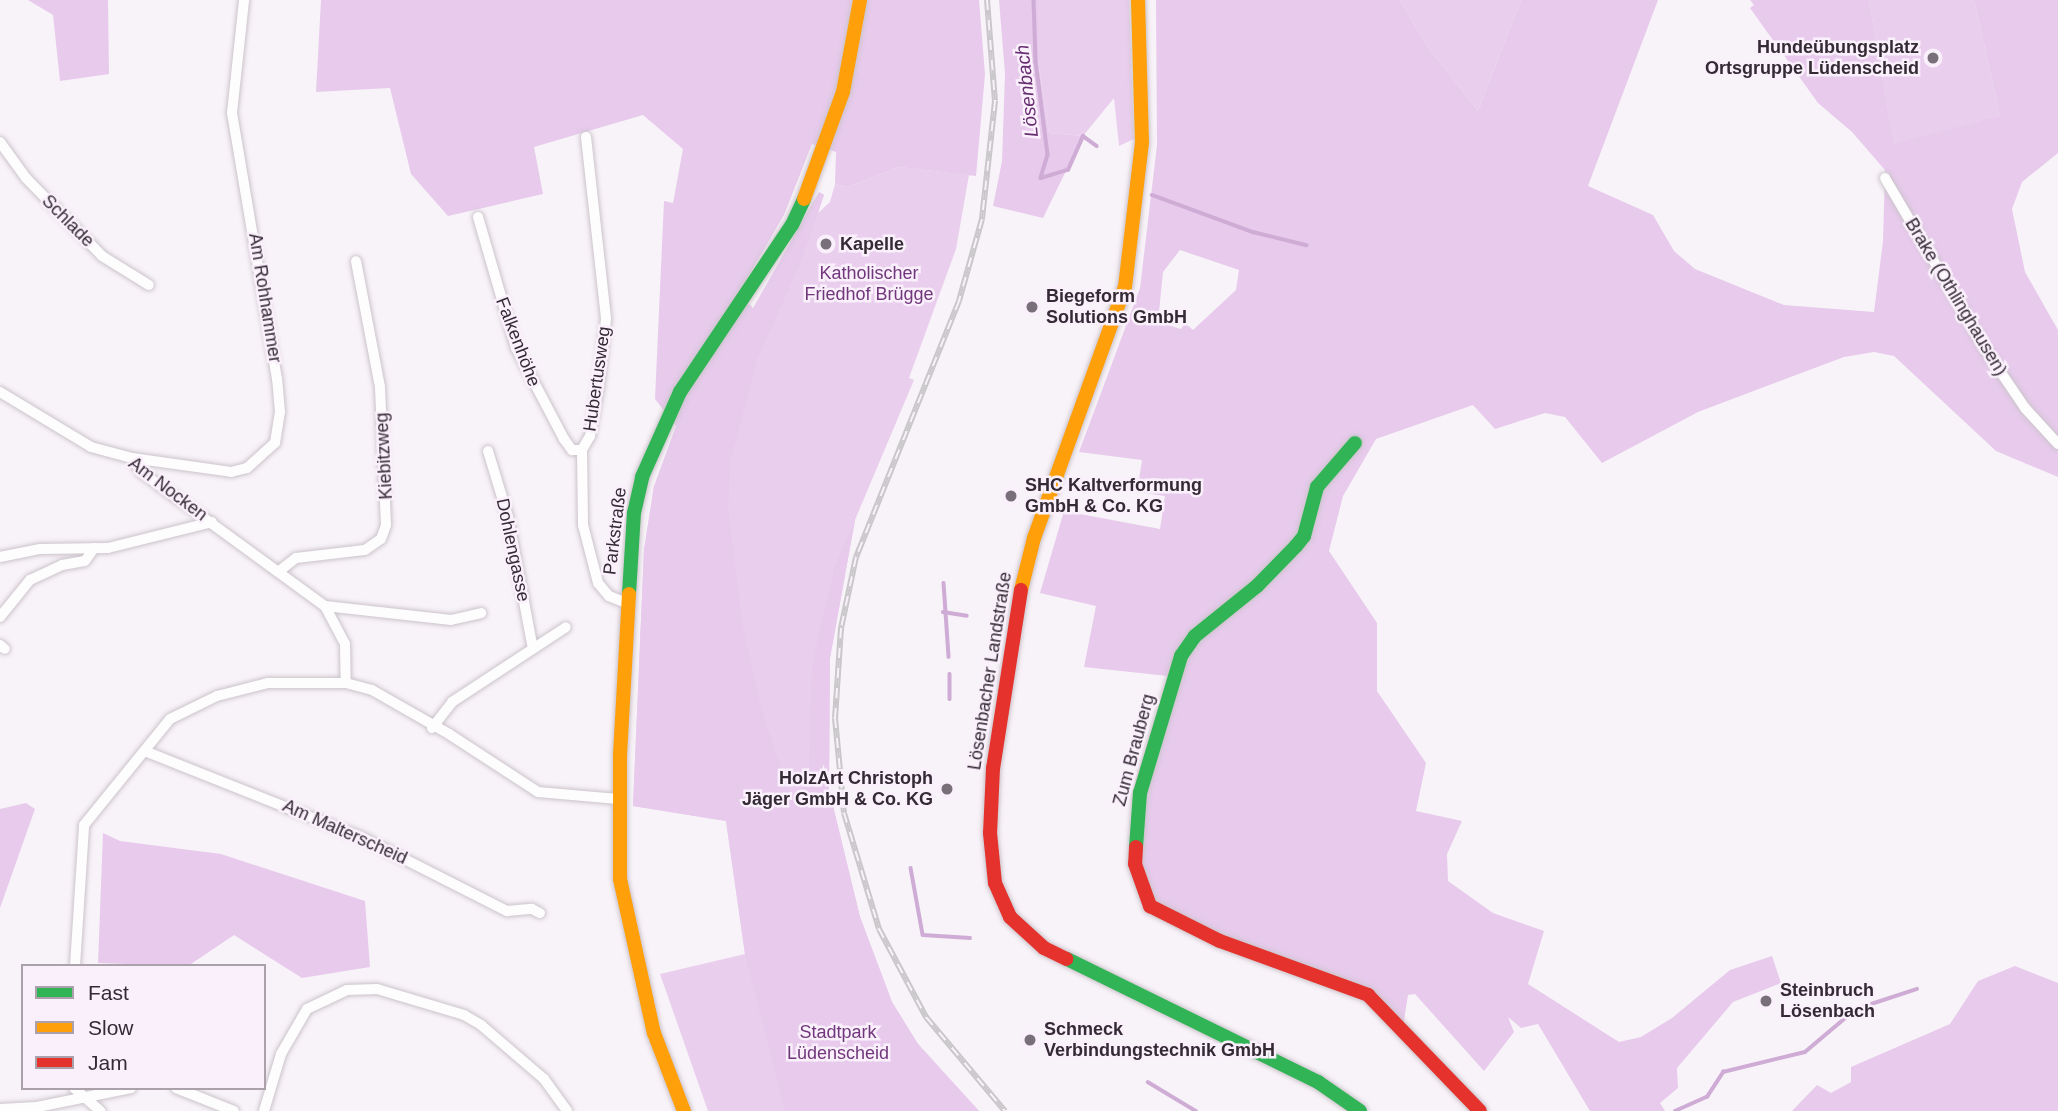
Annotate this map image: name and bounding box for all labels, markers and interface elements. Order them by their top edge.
place label: Hundeübungsplatz Ortsgruppe Lüdenscheid [1705,37,1919,80]
water label: Lösenbach [1011,44,1043,138]
marker: Hundeübungsplatz Ortsgruppe Lüdenscheid [1925,50,1941,66]
street label: Schlade [37,190,99,252]
street label: Brake (Othlinghausen) [1900,214,2012,380]
street label: Am Rohhammer [244,232,286,364]
place label: Kapelle [840,233,904,255]
marker: Kapelle [818,236,834,252]
park label: Katholischer Friedhof Brügge [804,263,934,306]
place label: Biegeform Solutions GmbH [1046,286,1187,328]
street label: Falkenhöhe [491,294,545,390]
marker: Biegeform Solutions GmbH [1024,299,1040,315]
street label: Hubertusweg [579,325,615,433]
street label: Kiebitzweg [371,412,397,500]
street label: Am Nocken [124,452,212,526]
place label: SHC Kaltverformung GmbH & Co. KG [1025,475,1202,518]
street label: Parkstraße [599,486,631,576]
marker: SHC Kaltverformung GmbH & Co. KG [1003,488,1019,504]
street label: Dohlengasse [492,496,534,604]
street label: Lösenbacher Landstraße [964,570,1016,772]
street label: Zum Brauberg [1109,692,1159,808]
place label: HolzArt Christoph Jäger GmbH & Co. KG [742,768,933,810]
marker: HolzArt Christoph Jäger GmbH & Co. KG [939,781,955,797]
street label: Am Malterscheid [279,795,411,869]
legend [21,964,266,1090]
place label: Steinbruch Lösenbach [1780,980,1875,1023]
text: Fast [88,981,129,1004]
marker: Steinbruch Lösenbach [1758,993,1774,1009]
text: Slow [88,1016,134,1039]
place label: Schmeck Verbindungstechnik GmbH [1044,1019,1275,1062]
park label: Stadtpark Lüdenscheid [787,1022,889,1064]
marker: Schmeck Verbindungstechnik GmbH [1022,1032,1038,1048]
text: Jam [88,1051,128,1074]

